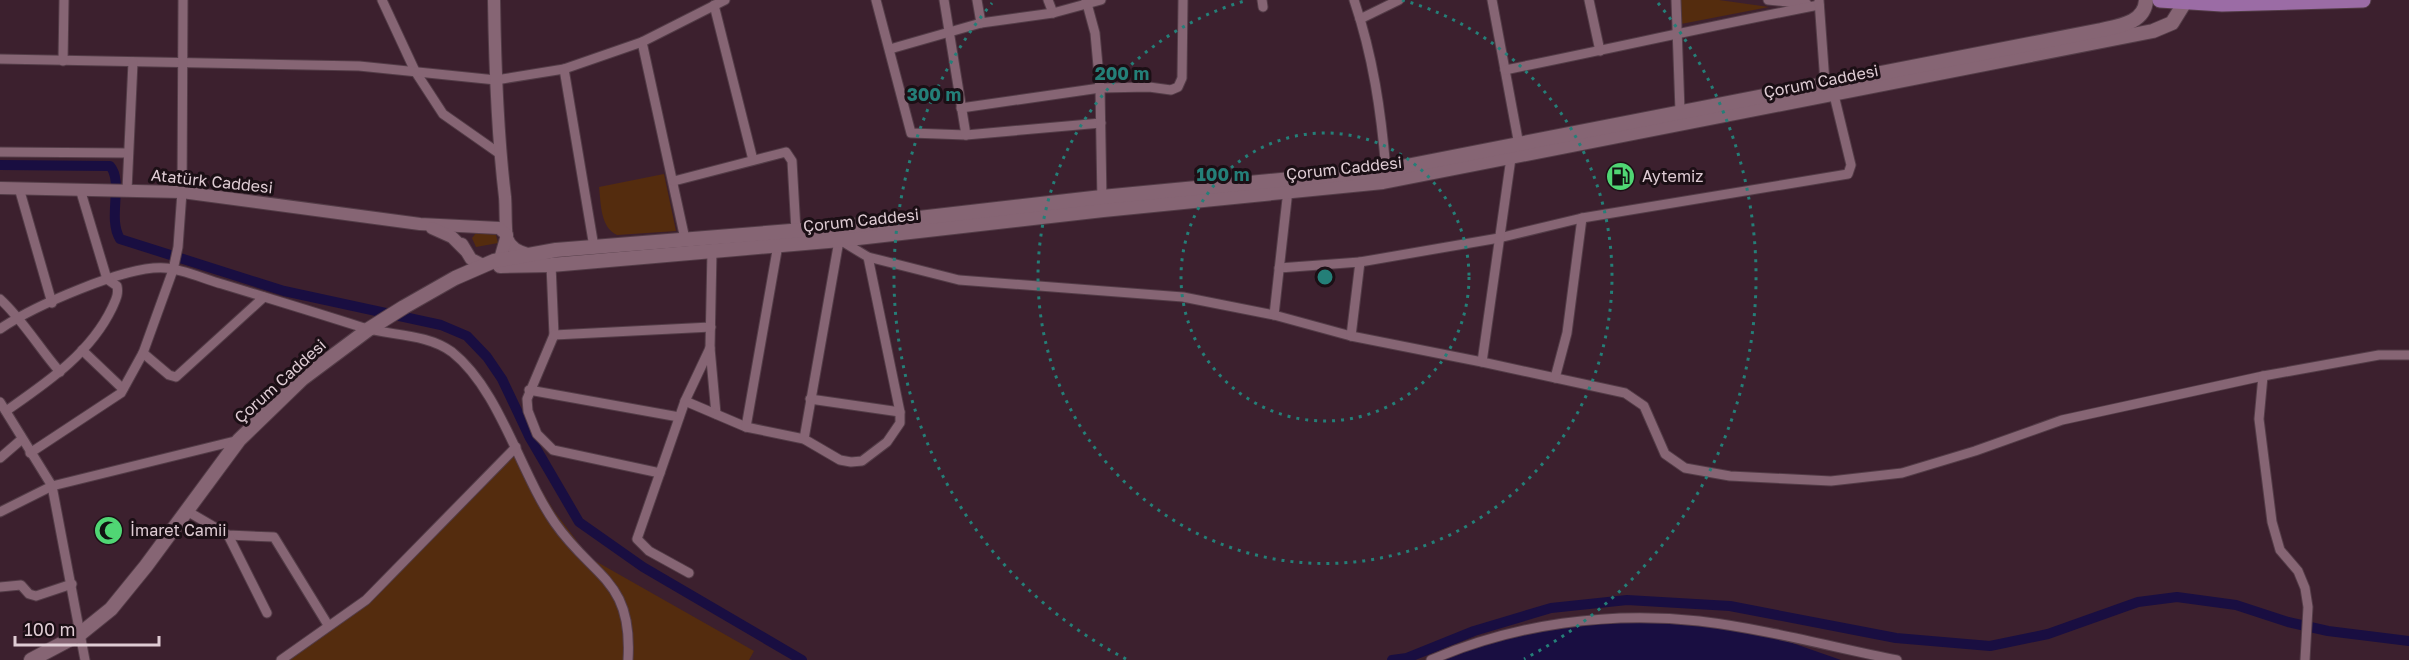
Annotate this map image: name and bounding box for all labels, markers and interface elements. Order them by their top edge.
street label: Çorum Caddesi [1762,60,1880,102]
text: 200 m [1095,62,1149,84]
text: 300 m [907,83,961,105]
street label: Çorum Caddesi [1285,152,1403,184]
fuel station icon: Aytemiz [1605,160,1637,192]
text: 100 m [1197,163,1249,185]
street label: Atatürk Caddesi [150,165,274,197]
place label: Aytemiz [1642,166,1704,186]
street label: Çorum Caddesi [802,204,920,236]
centre of rings [1315,267,1335,287]
street label: Çorum Caddesi [230,335,330,427]
mosque icon: İmaret Camii [93,514,125,546]
place label: İmaret Camii [130,520,227,540]
scale bar [15,609,159,647]
text: 100 m [24,618,75,640]

